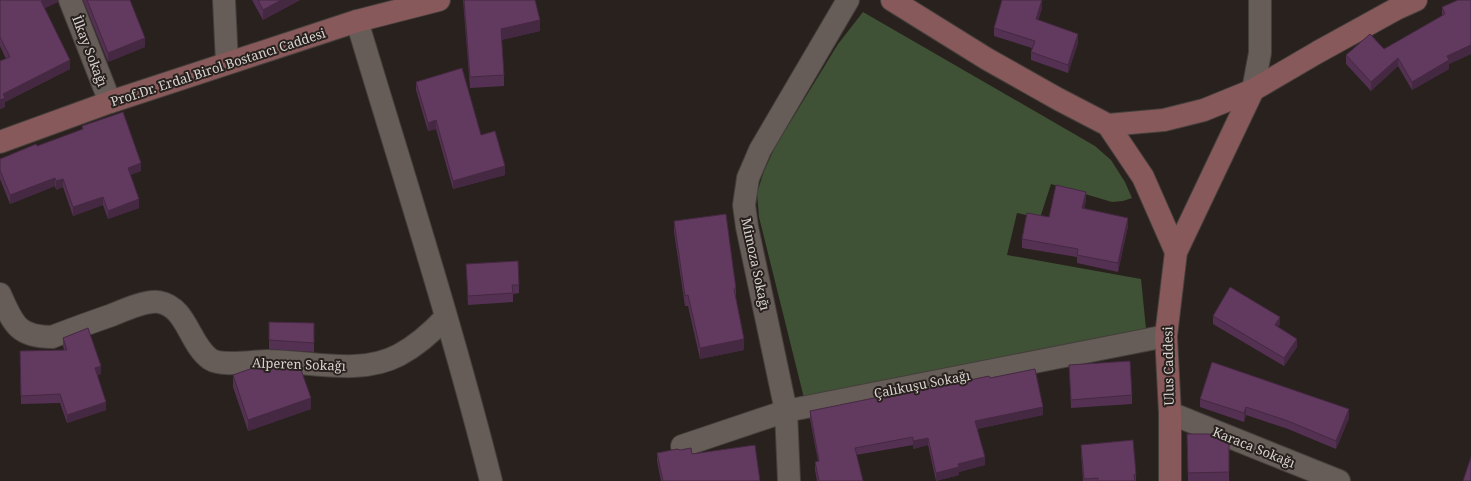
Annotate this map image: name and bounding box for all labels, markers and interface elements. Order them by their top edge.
street label: İlkay Sokağı [68,13,112,89]
street label: Prof.Dr. Erdal Birol Bostancı Caddesi [108,24,328,110]
street label: Mimoza Sokağı [737,216,775,312]
street label: Ulus Caddesi [1158,326,1178,406]
street label: Alperen Sokağı [252,353,346,375]
street label: Çalıkuşu Sokağı [872,366,972,402]
street label: Karaca Sokağı [1210,422,1298,472]

